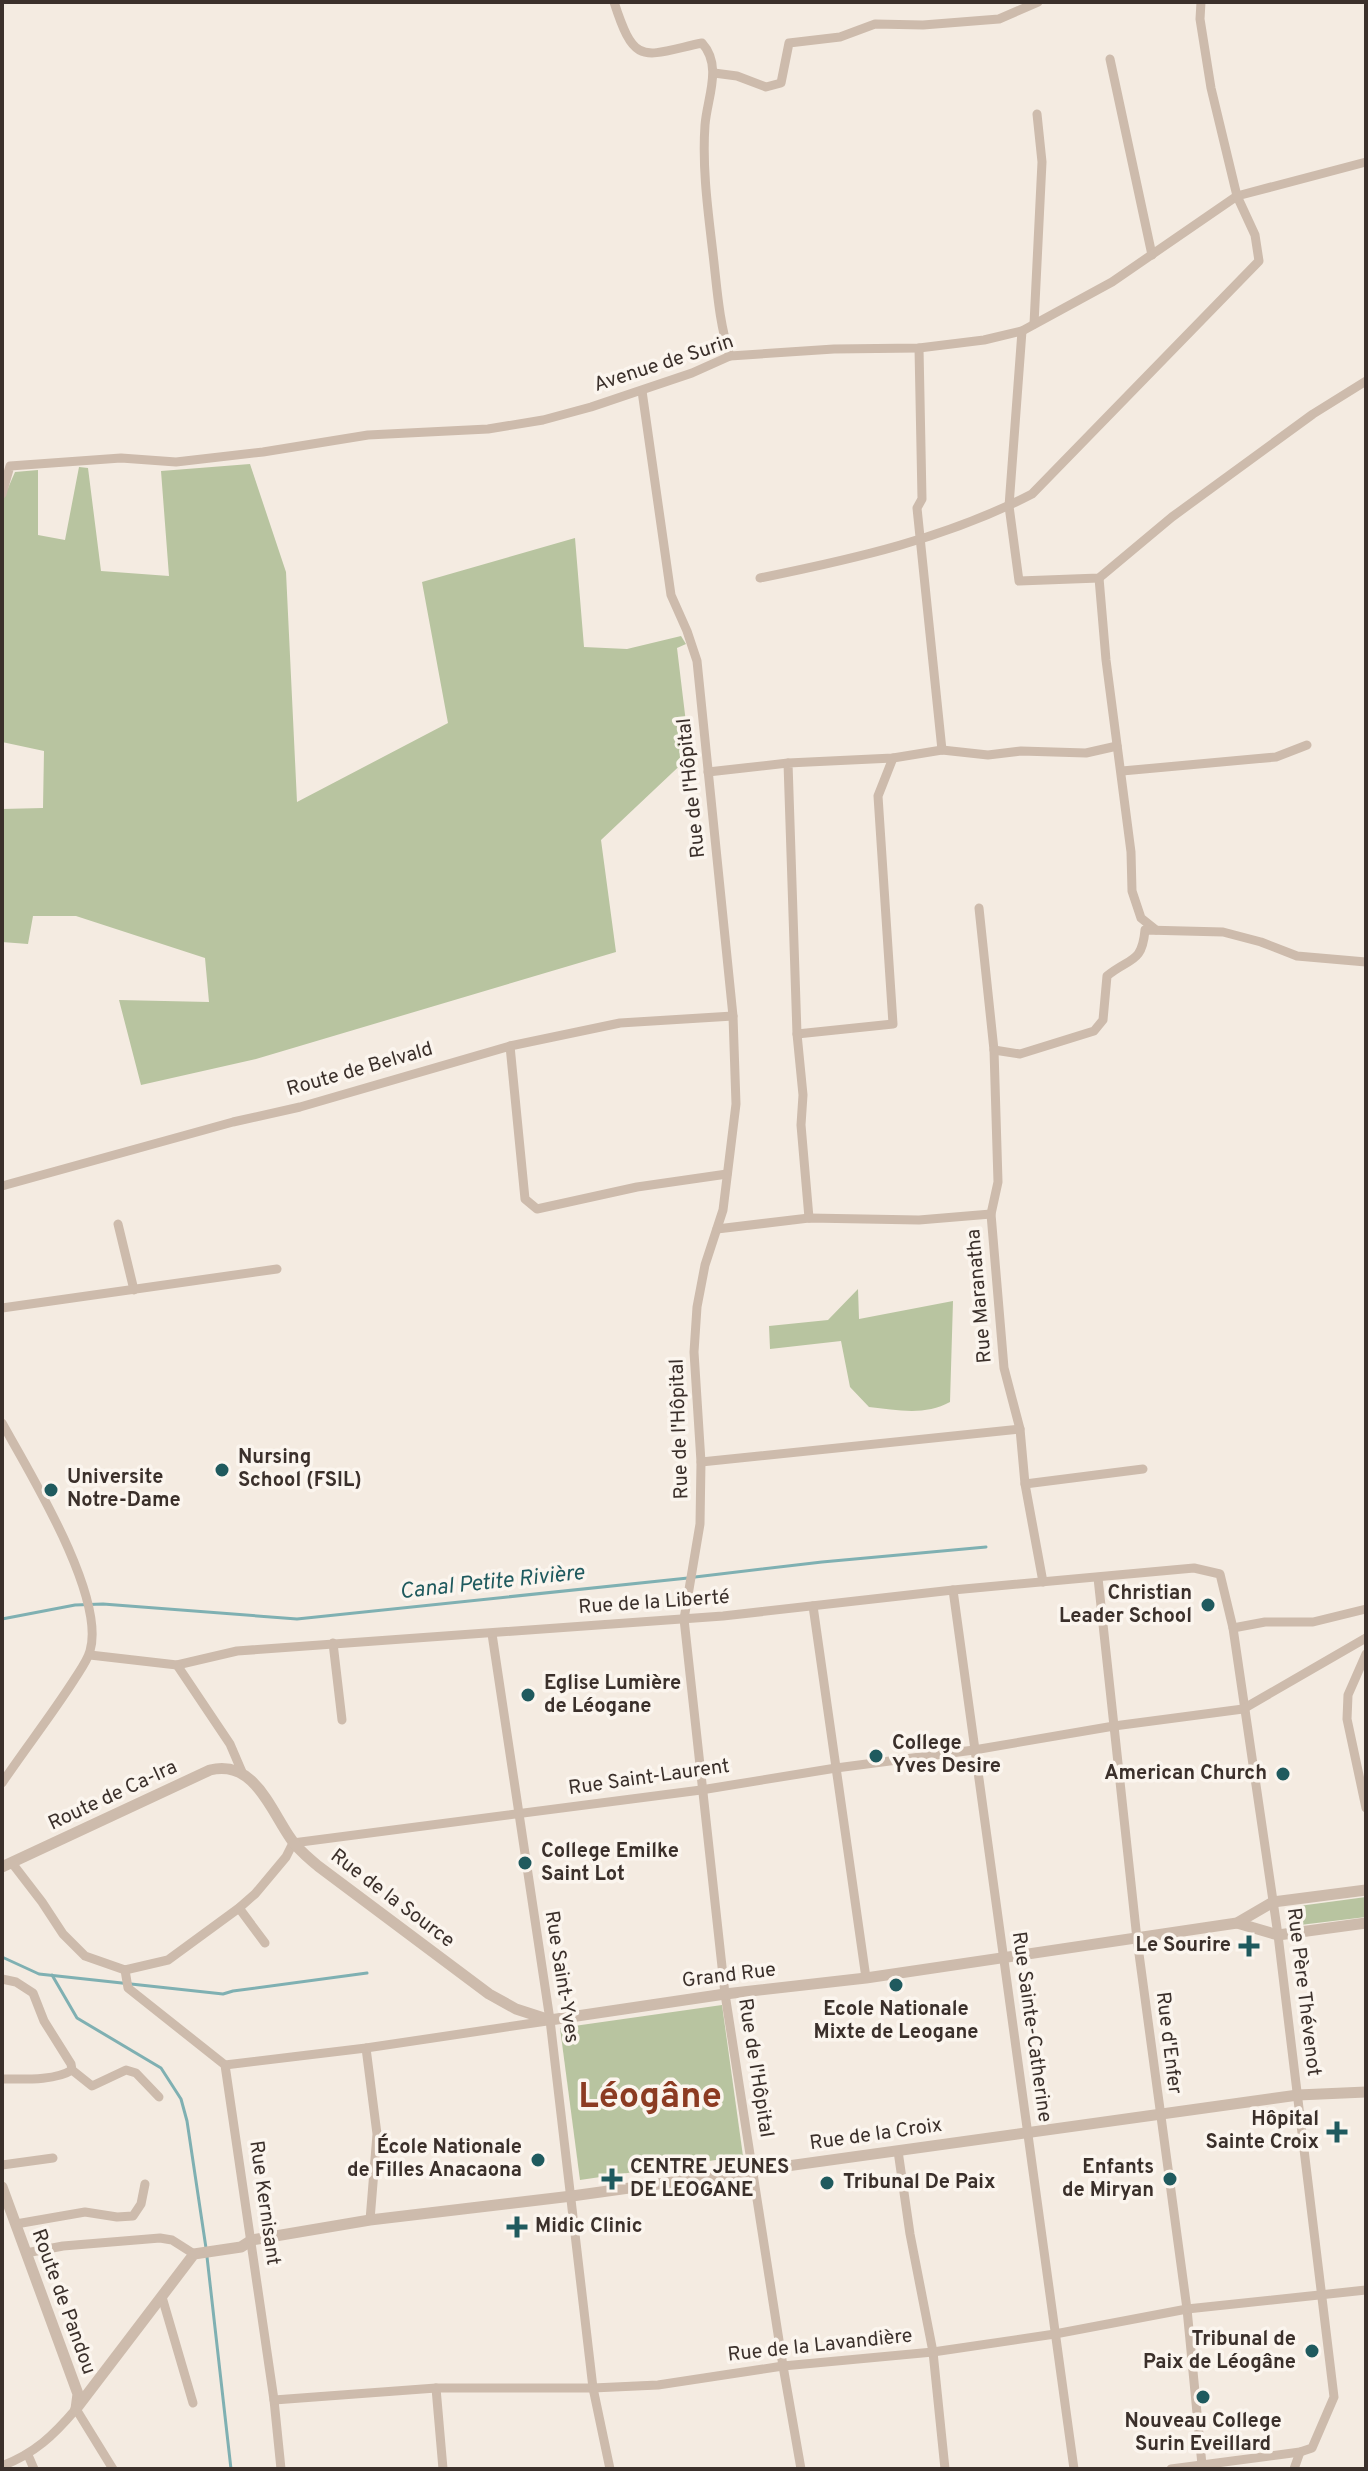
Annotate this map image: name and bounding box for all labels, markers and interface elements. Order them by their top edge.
street label: Avenue de Surin [591,329,737,399]
street label: Rue de l'Hôpital [672,717,712,859]
street label: Route de Belvald [284,1037,436,1103]
street label: Rue Maranatha [961,1228,999,1364]
street label: Rue de l'Hôpital [665,1358,695,1500]
place label: Nursing School (FSIL) [238,1445,362,1494]
marker: Nursing School (FSIL) [213,1461,231,1479]
place label: Universite Notre-Dame [67,1465,181,1514]
marker: Universite Notre-Dame [42,1481,60,1499]
water label: Canal Petite Rivière [398,1560,586,1606]
place label: Christian Leader School [1059,1581,1192,1630]
street label: Rue de la Liberté [577,1585,731,1621]
marker: Christian Leader School [1199,1596,1217,1614]
place label: Eglise Lumière de Léogane [544,1671,681,1720]
marker: Eglise Lumière de Léogane [519,1686,537,1704]
place label: College Yves Desire [892,1731,1001,1780]
marker: College Yves Desire [867,1747,885,1765]
street label: Rue Saint-Laurent [567,1754,731,1802]
street label: Route de Ca-Ira [44,1755,182,1837]
place label: American Church [1104,1761,1267,1787]
marker: American Church [1274,1765,1292,1783]
place label: College Emilke Saint Lot [541,1839,679,1888]
street label: Rue de la Source [325,1844,459,1954]
marker: College Emilke Saint Lot [516,1854,534,1872]
street label: Rue Père Thévenot [1280,1906,1326,2078]
street label: Rue Saint-Yves [538,1909,584,2045]
street label: Rue Sainte-Catherine [1005,1930,1057,2124]
place label: Le Sourire [1136,1933,1231,1959]
marker: Le Sourire [1238,1935,1260,1957]
street label: Grand Rue [681,1957,777,1995]
marker: Ecole Nationale Mixte de Leogane [887,1976,905,1994]
street label: Rue d'Enfer [1149,1990,1187,2096]
street label: Rue de l'Hôpital [731,1996,779,2140]
place label: Ecole Nationale Mixte de Leogane [814,1997,978,2046]
district label: Léogâne [578,2075,722,2121]
place label: Hôpital Sainte Croix [1205,2107,1319,2156]
street label: Rue de la Croix [808,2113,944,2157]
marker: Hôpital Sainte Croix [1326,2121,1348,2143]
place label: École Nationale de Filles Anacaona [347,2133,522,2184]
street label: Rue Kernisant [242,2139,286,2267]
marker: École Nationale de Filles Anacaona [529,2151,547,2169]
place label: CENTRE JEUNES DE LEOGANE [630,2155,789,2204]
place label: Enfants de Miryan [1062,2155,1154,2204]
marker: CENTRE JEUNES DE LEOGANE [601,2168,623,2190]
place label: Tribunal De Paix [843,2170,996,2196]
marker: Enfants de Miryan [1161,2170,1179,2188]
marker: Tribunal De Paix [818,2174,836,2192]
place label: Midic Clinic [535,2214,642,2240]
marker: Midic Clinic [506,2216,528,2238]
street label: Route de Pandou [25,2226,101,2378]
street label: Rue de la Lavandière [726,2323,914,2369]
place label: Tribunal de Paix de Léogâne [1143,2327,1296,2376]
marker: Tribunal de Paix de Léogâne [1303,2342,1321,2360]
marker: Nouveau College Surin Eveillard [1194,2388,1212,2406]
place label: Nouveau College Surin Eveillard [1124,2409,1282,2458]

